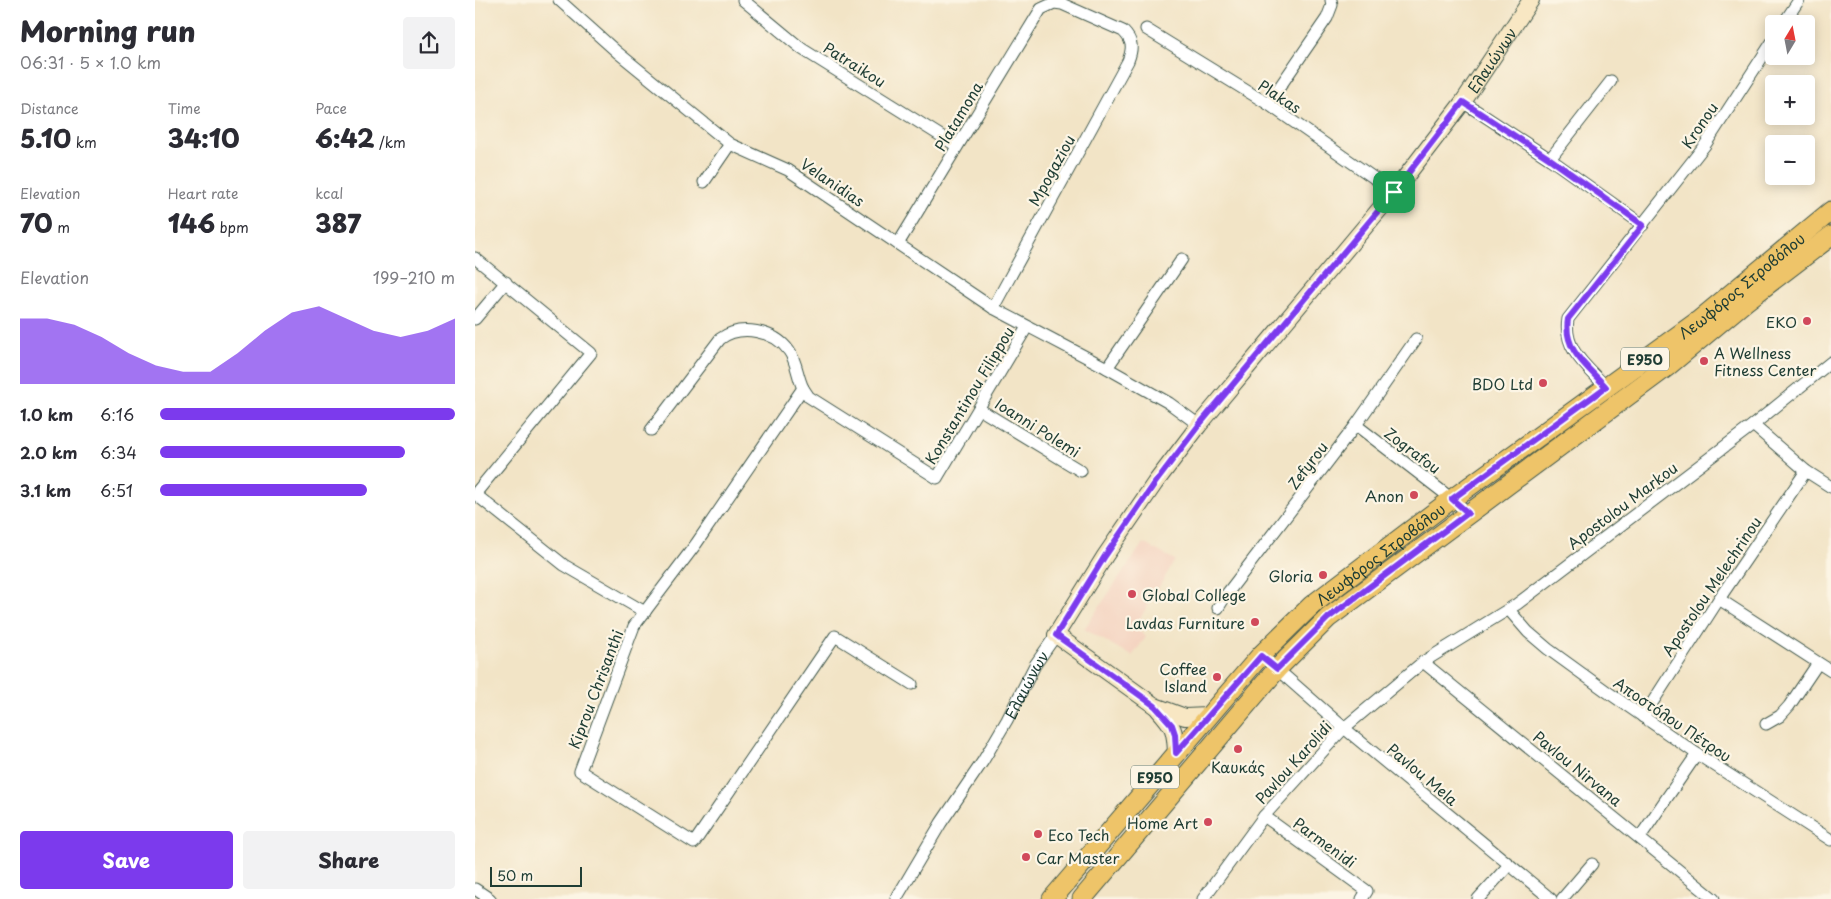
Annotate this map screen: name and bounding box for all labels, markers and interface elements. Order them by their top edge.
text: Morning run [20,9,196,52]
north arrow [1765,15,1815,65]
map controls [1765,15,1815,185]
button: share [403,17,455,69]
street label: Ελαιώνων [1461,22,1521,97]
street label: Patraikou [819,36,891,92]
text: 06:31 · 5 × 1.0 km [20,50,161,74]
street label: Plakas [1254,74,1306,119]
button: + [1765,75,1815,125]
street label: Platamona [928,76,988,155]
street label: Kronou [1675,97,1723,153]
text: Distance [20,98,79,119]
text: Time [168,98,201,119]
text: Pace [315,98,347,119]
text: 5.10 [20,119,71,157]
text: 34:10 [168,119,239,157]
text: 6:42 [315,119,375,157]
street label: Mpogaziou [1022,130,1080,210]
text: km [71,132,97,153]
text: /km [375,132,406,153]
button: − [1765,135,1815,185]
street label: Velanidias [797,152,870,212]
pin [1373,171,1415,213]
icon: arrive [1380,178,1408,206]
text: Elevation [20,183,80,204]
text: Heart rate [168,183,238,204]
text: kcal [315,183,343,204]
text: 70 [20,204,53,242]
text: 146 [168,204,215,242]
text: 387 [315,204,361,242]
text: m [53,217,70,238]
text: bpm [215,217,249,238]
street label: Λεωφόρος Στροβόλου [1673,226,1809,344]
text: Elevation [20,265,89,289]
text: 199–210 m [373,265,455,289]
place label: EKO [1766,310,1797,333]
marker: EKO [1801,315,1813,327]
street label: Konstantinou Filippou [919,322,1019,468]
place label: A Wellness Fitness Center [1714,341,1817,381]
road number: E950 [1621,348,1669,370]
marker: A Wellness Fitness Center [1698,355,1710,367]
place label: BDO Ltd [1472,372,1533,395]
marker: BDO Ltd [1537,377,1549,389]
street label: Ioanni Polemi [991,392,1085,462]
text: 1.0 km [20,402,73,426]
text: 6:16 [100,402,134,426]
street label: Zografou [1380,421,1446,479]
street label: Zefyrou [1281,436,1333,494]
text: 2.0 km [20,440,77,464]
text: 6:34 [100,440,137,464]
street label: Apostolou Markou [1562,456,1682,554]
text: 3.1 km [20,478,71,502]
text: 6:51 [100,478,133,502]
place label: Anon [1365,484,1404,507]
marker: Anon [1408,489,1420,501]
street label: Λεωφόρος Στροβόλου [1310,497,1450,610]
street label: Apostolou Melechrinou [1656,511,1766,661]
place label: Gloria [1268,564,1314,587]
marker: Gloria [1317,569,1329,581]
place label: Global College [1142,583,1246,606]
marker: Global College [1126,588,1138,600]
place label: Lavdas Furniture [1126,611,1245,634]
marker: Lavdas Furniture [1249,616,1261,628]
street label: Kiprou Chrisanthi [562,626,628,752]
street label: Ελαιώνων [998,645,1054,723]
place label: Coffee Island [1159,657,1207,697]
marker: Coffee Island [1211,671,1223,683]
street label: Αποστόλου Πέτρου [1609,671,1737,767]
street label: Pavlou Karolidi [1249,715,1337,809]
street label: Pavlou Nirvana [1529,725,1627,811]
street label: Pavlou Mela [1383,738,1464,811]
marker: Καυκάς [1232,743,1244,755]
place label: Καυκάς [1211,755,1265,778]
road number: E950 [1131,766,1179,789]
place label: Home Art [1127,811,1198,834]
street label: Parmenidi [1289,811,1361,873]
marker: Home Art [1202,816,1214,828]
place label: Eco Tech [1048,823,1109,846]
marker: Eco Tech [1032,828,1044,840]
button: Save [20,831,233,889]
button: Share [243,831,455,889]
place label: Car Master [1036,846,1120,869]
marker: Car Master [1020,851,1032,863]
scale bar [490,864,583,887]
text: 50 m [497,865,533,886]

